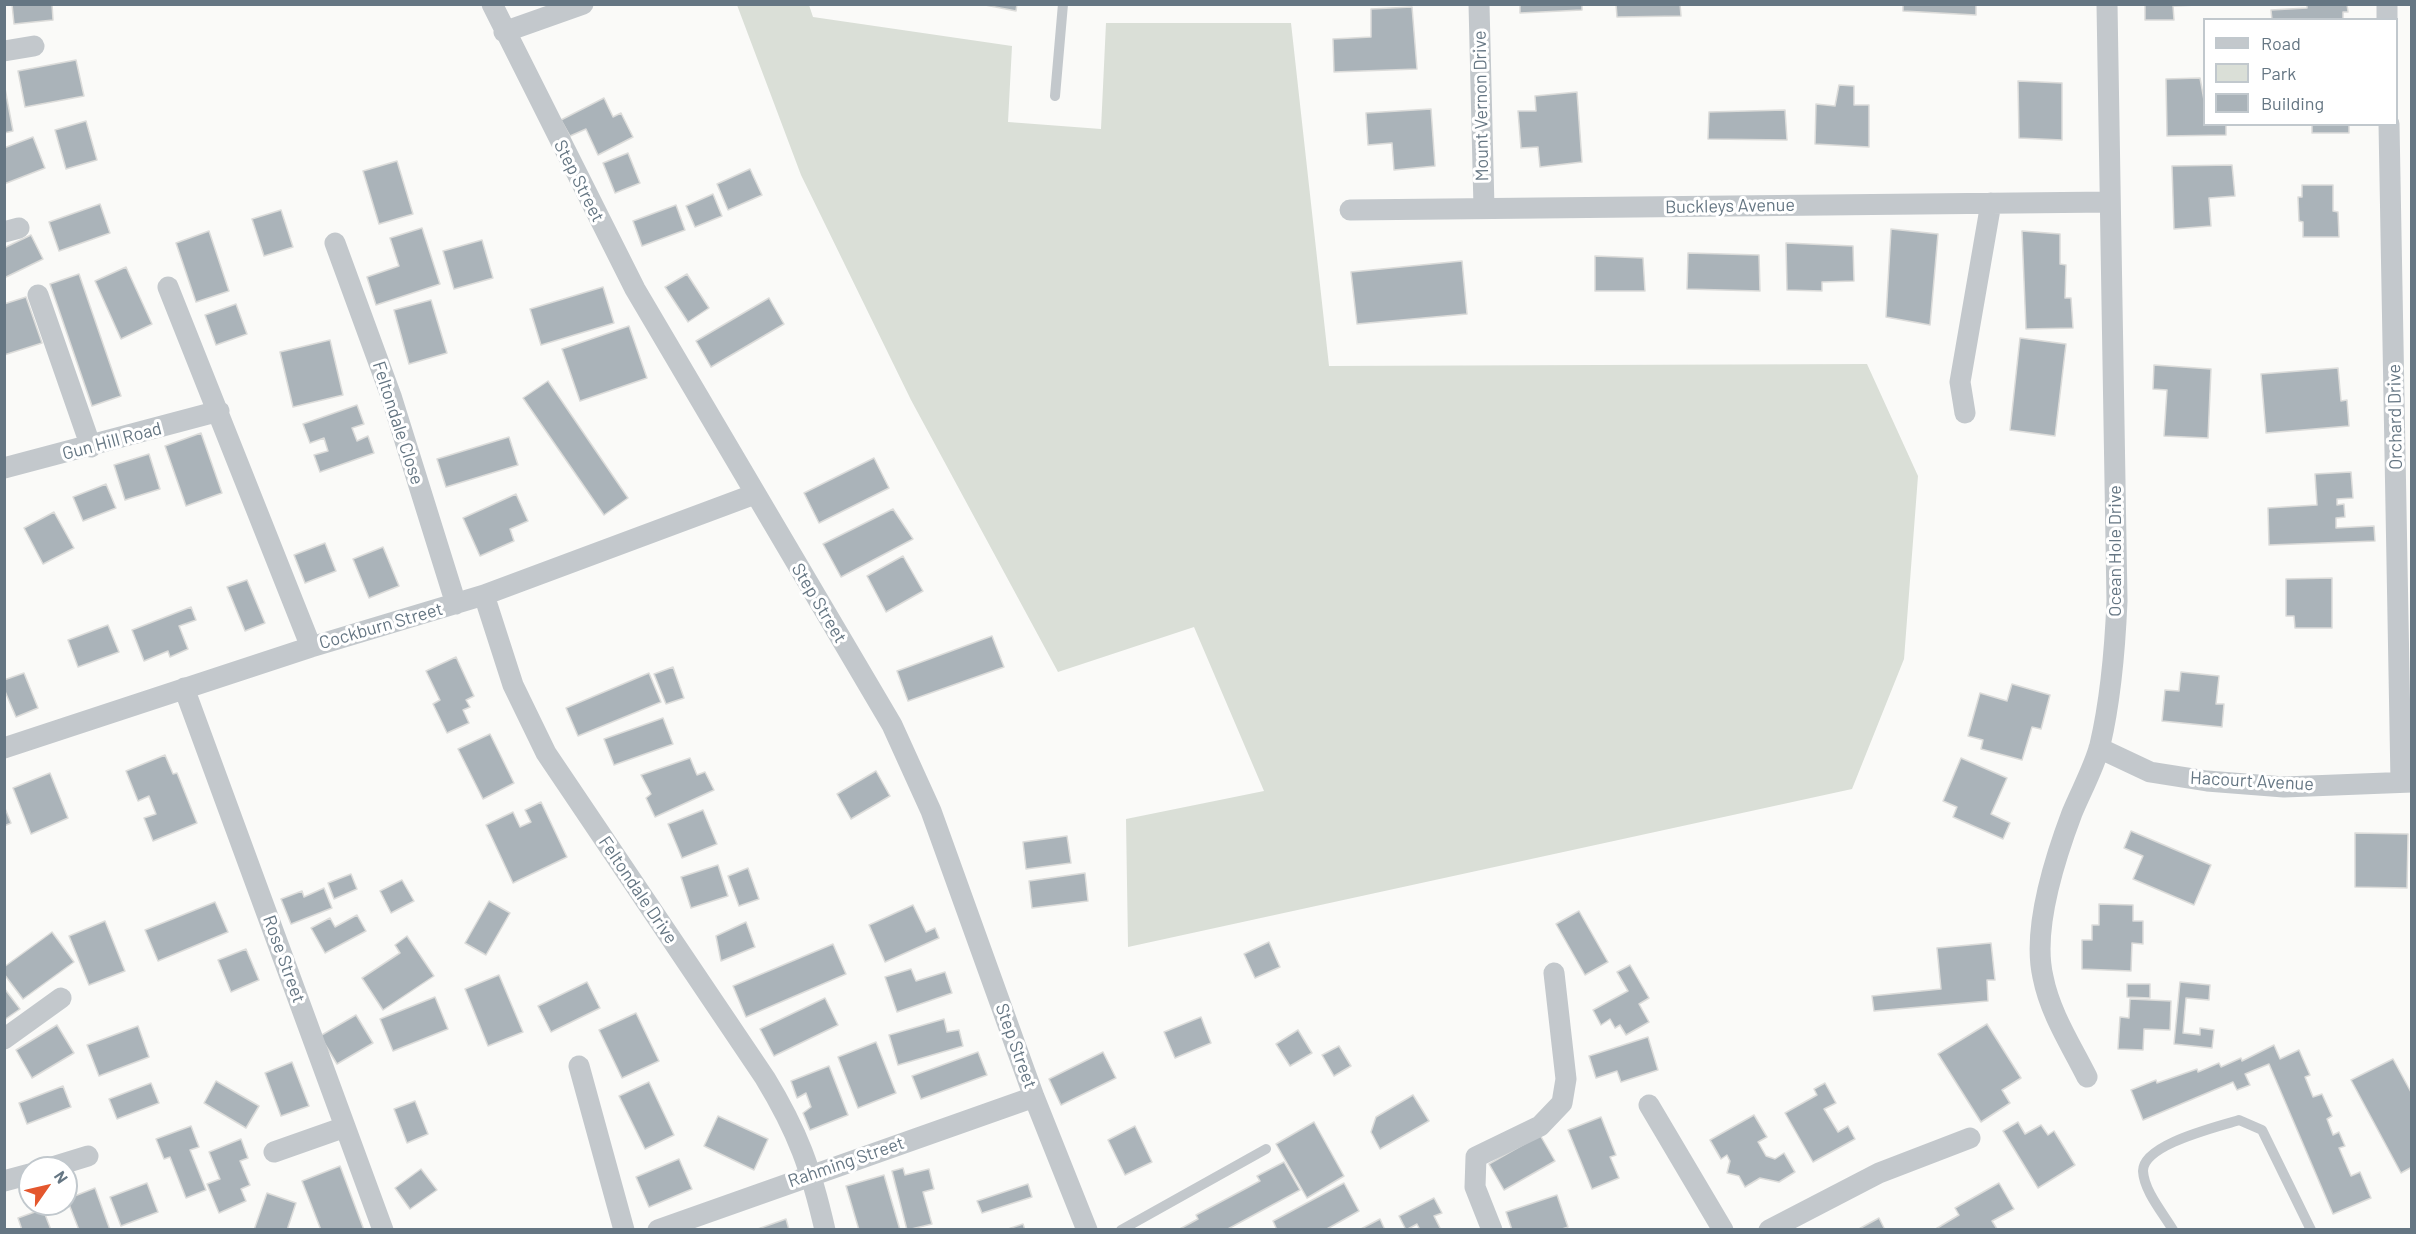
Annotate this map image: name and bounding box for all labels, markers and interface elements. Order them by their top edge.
legend [2203,18,2398,126]
street label: Mount Vernon Drive [1469,30,1493,182]
text: Road [2261,32,2301,54]
text: Park [2261,62,2296,84]
text: Building [2261,92,2324,114]
street label: Step Street [549,136,609,226]
street label: Buckleys Avenue [1665,194,1795,218]
street label: Feltondale Close [368,359,428,487]
street label: Orchard Drive [2383,364,2407,470]
street label: Gun Hill Road [60,417,164,465]
street label: Ocean Hole Drive [2104,485,2126,617]
street label: Step Street [787,559,851,647]
street label: Cockburn Street [317,598,445,654]
street label: Hacourt Avenue [2190,767,2314,795]
street label: Feltondale Drive [594,832,682,948]
street label: Rose Street [258,912,310,1006]
street label: Step Street [991,1000,1041,1092]
street label: Rahming Street [785,1132,907,1192]
north arrow [18,1156,78,1216]
text: N [51,1167,73,1186]

